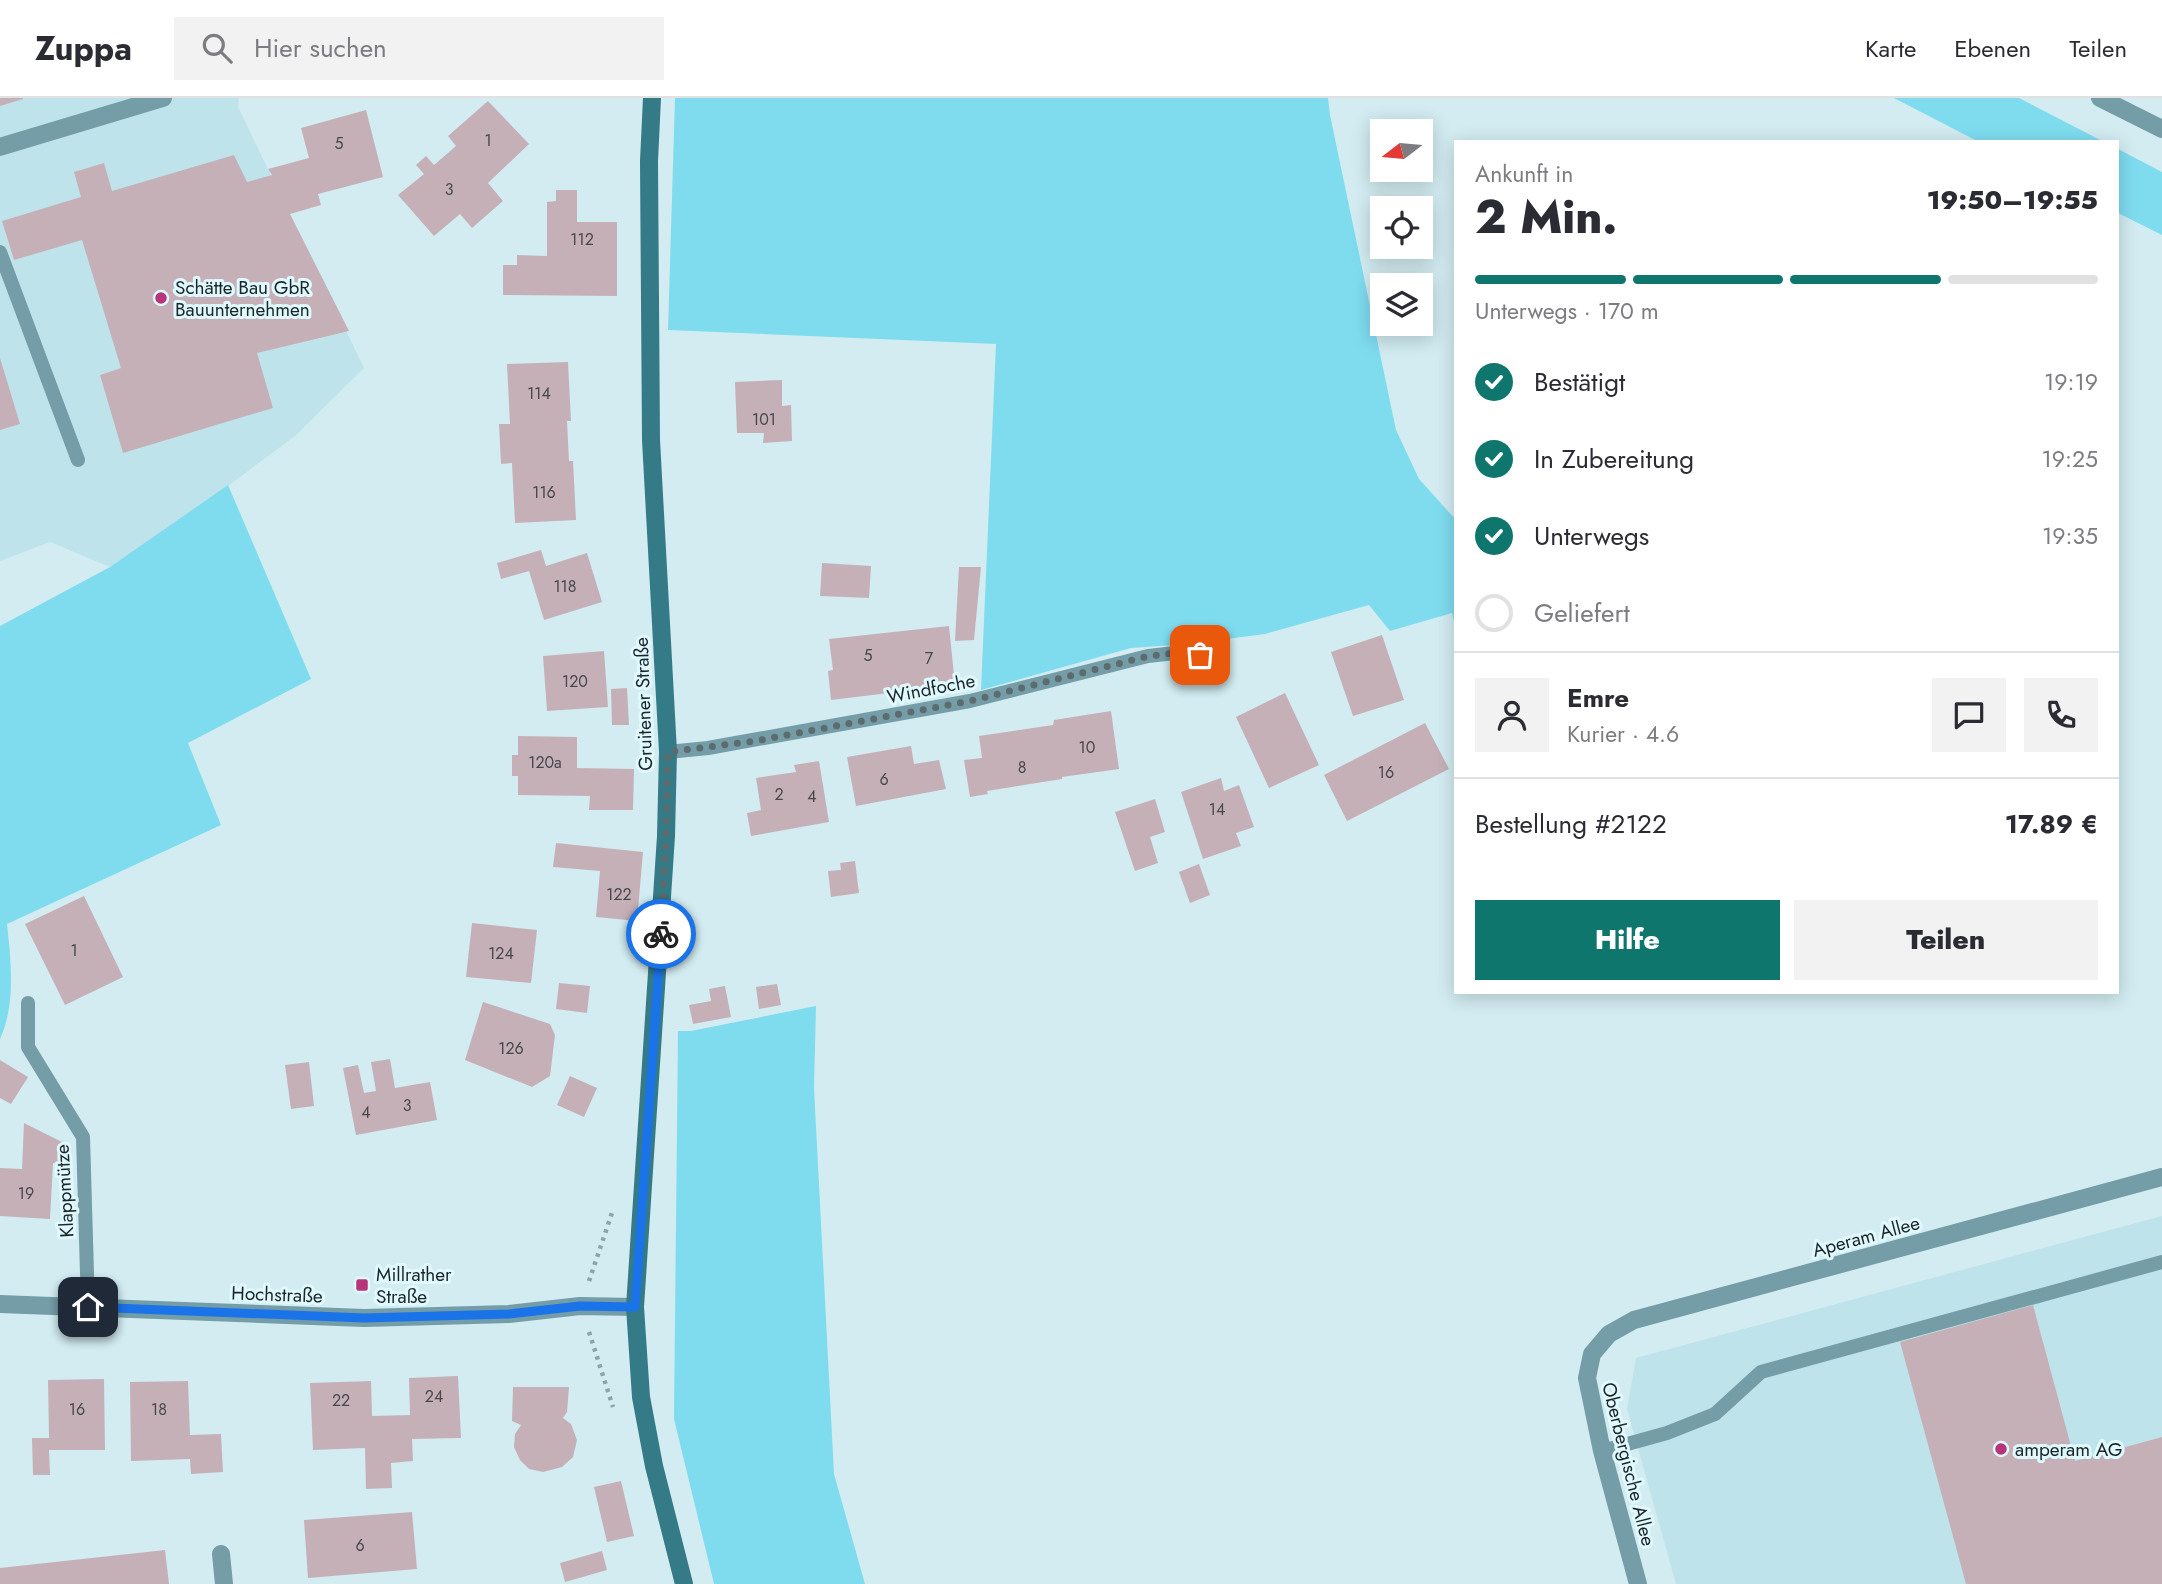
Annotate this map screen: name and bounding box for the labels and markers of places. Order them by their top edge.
place label: Schätte Bau GbR Bauunternehmen [175,274,310,323]
marker: Schätte Bau GbR Bauunternehmen [153,290,169,306]
pin [1170,625,1230,685]
place label: Millrather Straße [376,1261,452,1310]
pin [58,1277,118,1337]
marker: Millrather Straße [354,1277,370,1293]
place label: amperam AG [2015,1436,2122,1463]
marker: amperam AG [1993,1441,2009,1457]

